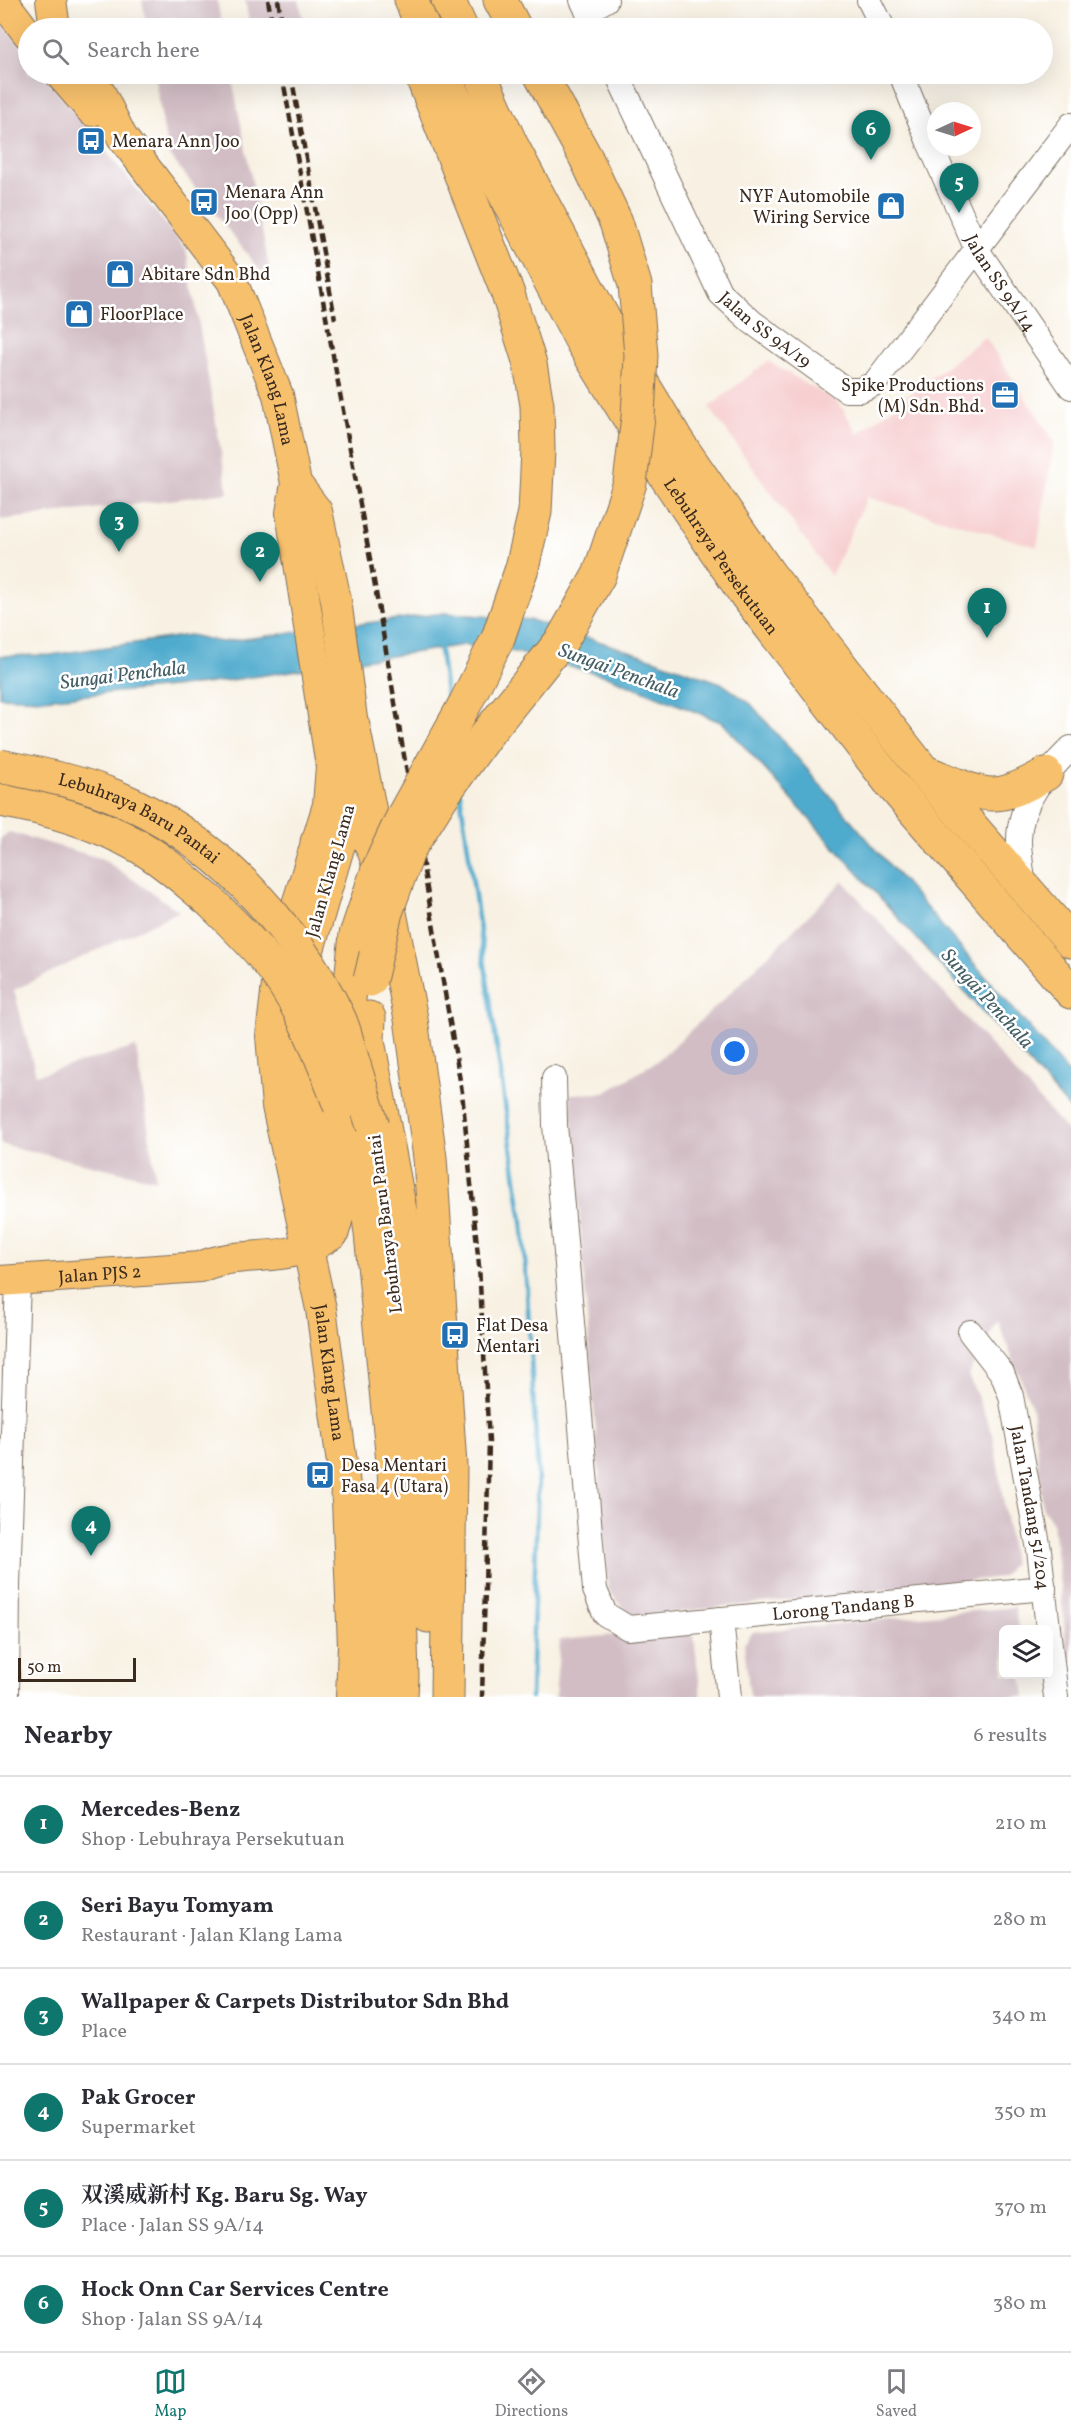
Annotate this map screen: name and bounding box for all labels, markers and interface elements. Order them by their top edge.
search box [18,18,1053,84]
icon: search [39,35,72,68]
text: Search here [87,36,200,67]
north arrow [927,102,981,156]
pin: 6 [852,110,890,160]
bus stop icon: Menara Ann Joo [75,125,107,157]
place label: Menara Ann Joo [112,130,240,155]
pin: 5 [940,164,978,213]
place label: Menara Ann Joo (Opp) [225,181,324,227]
place label: NYF Automobile Wiring Service [739,185,870,231]
bus stop icon: Menara Ann Joo (Opp) [188,186,220,218]
shop icon: NYF Automobile Wiring Service [875,190,907,222]
street label: Jalan SS 9A/14 [958,231,1041,338]
shop icon: Abitare Sdn Bhd [104,258,136,290]
place label: Abitare Sdn Bhd [141,263,270,288]
street label: Jalan SS 9A/19 [712,286,816,375]
shop icon: FloorPlace [63,298,95,330]
place label: FloorPlace [100,303,184,328]
street label: Jalan Klang Lama [233,311,299,448]
place label: Spike Productions (M) Sdn. Bhd. [841,374,984,420]
office icon: Spike Productions (M) Sdn. Bhd. [989,379,1021,411]
street label: Lebuhraya Persekutuan [656,474,784,641]
pin: 3 [100,502,138,552]
pin: 2 [240,532,280,582]
pin: 1 [968,588,1006,638]
water label: Sungai Penchala [554,637,683,707]
water label: Sungai Penchala [59,654,188,698]
street label: Lebuhraya Baru Pantai [55,768,225,870]
street label: Jalan Klang Lama [300,802,362,941]
water label: Sungai Penchala [934,943,1039,1056]
your location [720,1037,749,1066]
street label: Lebuhraya Baru Pantai [363,1133,410,1315]
street label: Jalan PJS 2 [57,1260,142,1291]
street label: Jalan Klang Lama [306,1302,350,1443]
place label: Flat Desa Mentari [476,1314,548,1360]
bus stop icon: Flat Desa Mentari [439,1319,471,1351]
street label: Jalan Tandang 51/204 [1003,1423,1055,1592]
place label: Desa Mentari Fasa 4 (Utara) [341,1454,448,1500]
bus stop icon: Desa Mentari Fasa 4 (Utara) [304,1459,336,1491]
pin: 4 [72,1506,110,1556]
street label: Lorong Tandang B [771,1590,916,1628]
map controls [999,1625,1053,1679]
button: layers [999,1625,1053,1679]
scale bar [18,1655,136,1682]
text: 50 m [27,1657,61,1679]
text: Nearby [24,1718,113,1754]
text: 6 results [974,1722,1047,1750]
text: Mercedes-Benz [81,1795,240,1826]
text: 1 [39,1810,48,1838]
text: 210 m [995,1810,1047,1838]
text: Shop · Lebuhraya Persekutuan [81,1826,345,1854]
text: Seri Bayu Tomyam [81,1891,274,1922]
text: 2 [38,1906,49,1934]
text: 280 m [992,1906,1047,1934]
text: Restaurant · Jalan Klang Lama [81,1922,343,1950]
text: Wallpaper & Carpets Distributor Sdn Bhd [81,1987,509,2018]
text: 3 [38,2002,49,2030]
text: 340 m [991,2002,1047,2030]
text: Place [81,2018,127,2046]
text: Pak Grocer [81,2083,196,2114]
text: 4 [37,2098,50,2126]
text: 350 m [994,2098,1047,2126]
text: Supermarket [81,2114,196,2142]
text: 双溪威新村 Kg. Baru Sg. Way [81,2181,368,2212]
text: 5 [39,2194,48,2222]
text: 370 m [994,2194,1047,2222]
text: Place · Jalan SS 9A/14 [81,2212,264,2240]
text: Hock Onn Car Services Centre [81,2275,389,2306]
text: 6 [38,2290,49,2318]
text: 380 m [993,2290,1047,2318]
text: Shop · Jalan SS 9A/14 [81,2306,263,2334]
tab: Map [154,2365,187,2423]
tab: Directions [495,2365,568,2423]
tab: Saved [876,2365,917,2423]

